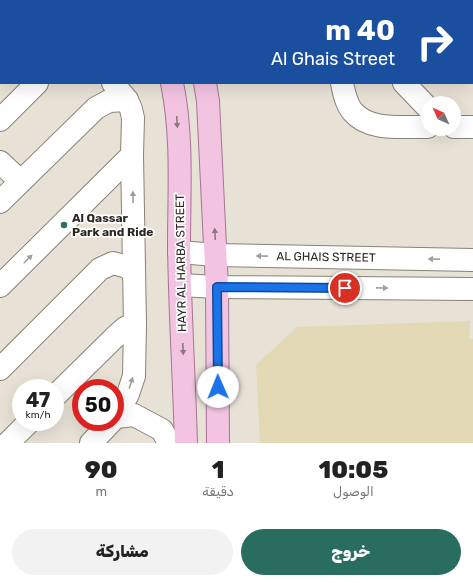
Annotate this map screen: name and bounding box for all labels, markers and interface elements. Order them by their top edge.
text: 40 m [325,14,395,47]
icon: right [409,16,461,68]
text: Al Ghais Street [271,48,395,70]
north arrow [421,96,461,136]
map controls [421,96,461,136]
one-way arrow [174,116,181,128]
one-way arrow [130,190,136,203]
street label: HAYR AL HARBA STREET [173,194,189,332]
place label: Al Qassar Park and Ride [72,211,153,239]
marker: Al Qassar Park and Ride [59,220,69,230]
one-way arrow [212,227,218,240]
street label: AL GHAIS STREET [276,249,376,265]
one-way arrow [255,253,268,259]
one-way arrow [23,254,32,263]
one-way arrow [427,256,440,262]
pin [328,271,362,305]
icon: arrive [334,277,356,299]
one-way arrow [376,285,389,291]
one-way arrow [179,343,186,355]
position arrow [197,366,239,408]
one-way arrow [129,376,135,388]
speed limit sign: 50 [72,379,124,431]
text: 47 [26,388,50,412]
text: km/h [26,409,50,421]
text: 90 [85,456,118,484]
text: 1 [212,456,224,484]
text: 10:05 [319,456,388,484]
text: m [95,484,107,499]
text: دقيقة [202,484,234,499]
text: الوصول [333,484,374,499]
button: مشاركة [12,529,233,575]
button: خروج [241,529,461,575]

